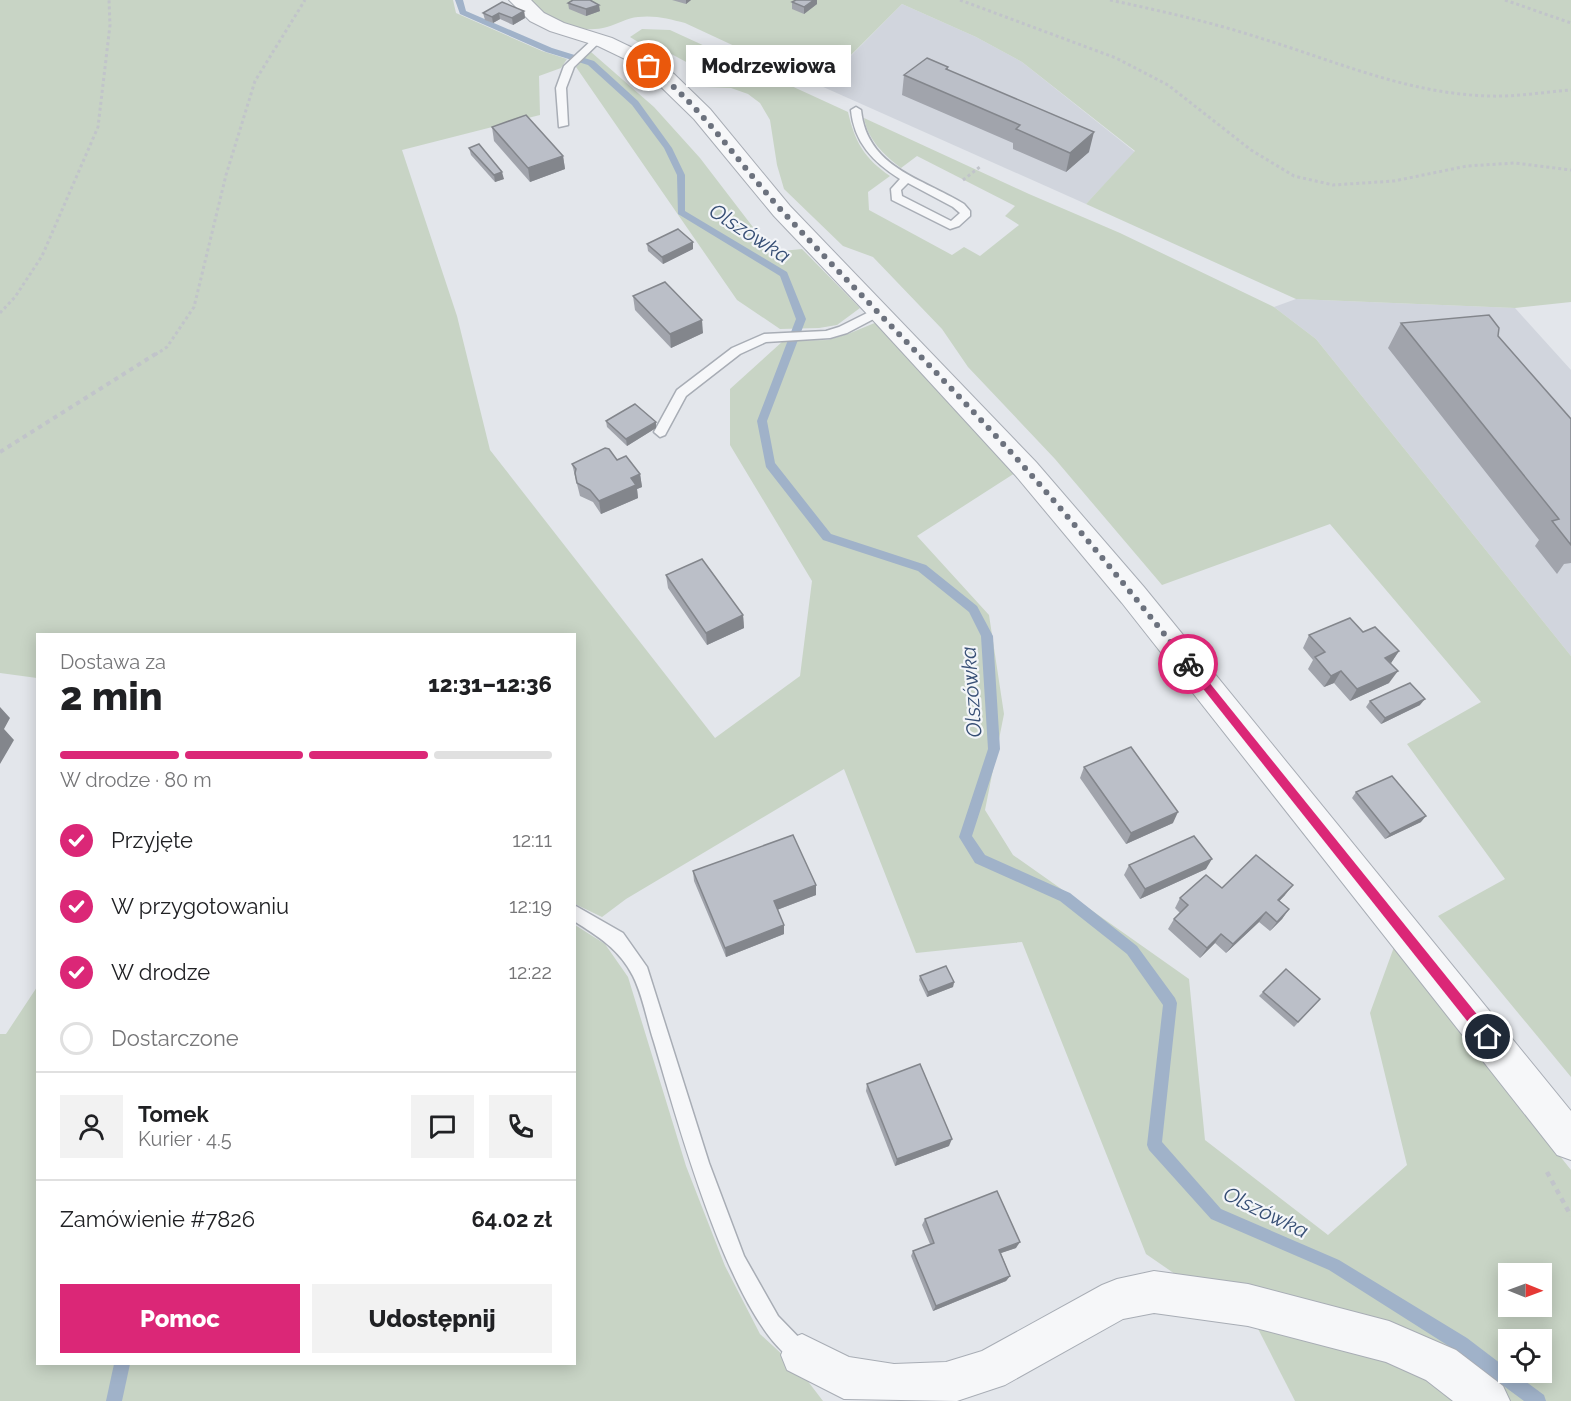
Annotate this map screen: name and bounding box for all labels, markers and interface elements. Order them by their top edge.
pin [623,40,674,91]
callout: Modrzewiowa [685,45,850,87]
icon: bag [632,49,665,82]
text: Modrzewiowa [701,54,836,78]
water label: Olszówka [705,198,795,268]
courier [1158,634,1218,694]
water label: Olszówka [955,646,987,738]
icon: bike [1172,648,1205,681]
text: Dostawa za [60,650,166,674]
text: 12:31–12:36 [428,671,552,697]
text: 2 min [60,673,163,719]
text: W drodze · 80 m [60,768,212,792]
icon: check [60,824,93,857]
text: Przyjęte [111,827,193,853]
text: 12:11 [512,828,552,852]
icon: check [60,890,93,923]
text: W przygotowaniu [111,893,289,919]
text: 12:19 [509,894,552,918]
icon: check [60,956,93,989]
text: W drodze [111,959,210,985]
text: 12:22 [508,960,552,984]
pin [1462,1011,1513,1062]
icon: home [1471,1020,1504,1053]
text: Dostarczone [111,1025,239,1051]
button: person [60,1095,123,1158]
button: chat [411,1095,474,1158]
button: phone [489,1095,552,1158]
text: Tomek [138,1101,209,1127]
text: Kurier · 4.5 [138,1127,232,1151]
water label: Olszówka [1219,1181,1313,1243]
text: Zamówienie #7826 [60,1206,255,1232]
text: 64.02 zł [472,1206,552,1232]
north arrow [1498,1263,1552,1317]
map controls [1498,1263,1552,1383]
button: Pomoc [60,1284,300,1353]
button: Udostępnij [312,1284,552,1353]
button: locate [1498,1329,1552,1383]

